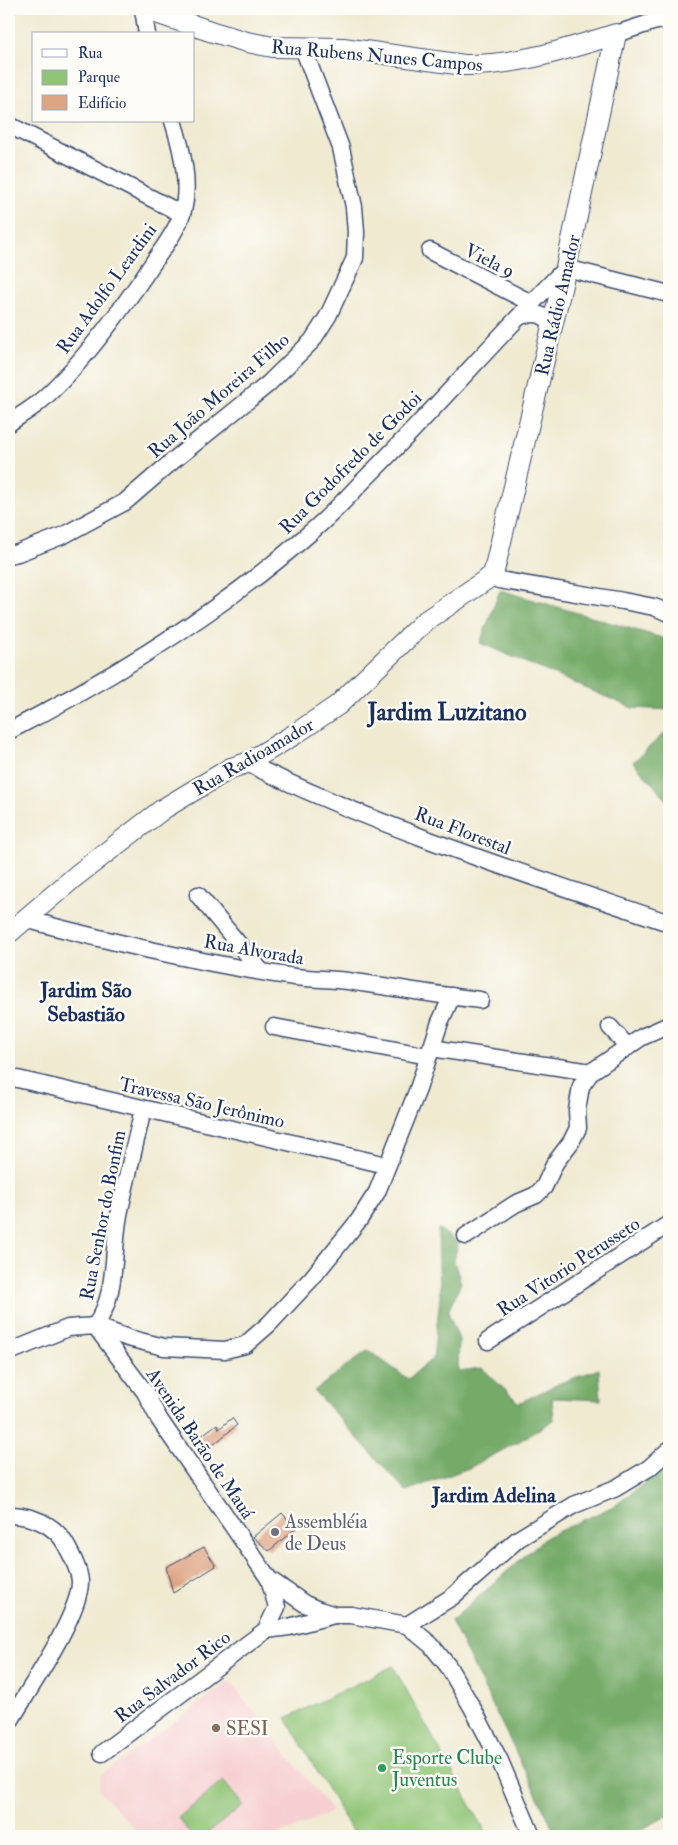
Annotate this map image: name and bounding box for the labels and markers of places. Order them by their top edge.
place label: Assembléia de Deus [284,1510,368,1556]
marker: Assembléia de Deus [269,1526,281,1538]
place label: SESI [226,1717,269,1741]
marker: SESI [210,1722,222,1734]
place label: Esporte Clube Juventus [391,1746,502,1792]
marker: Esporte Clube Juventus [376,1762,388,1774]

